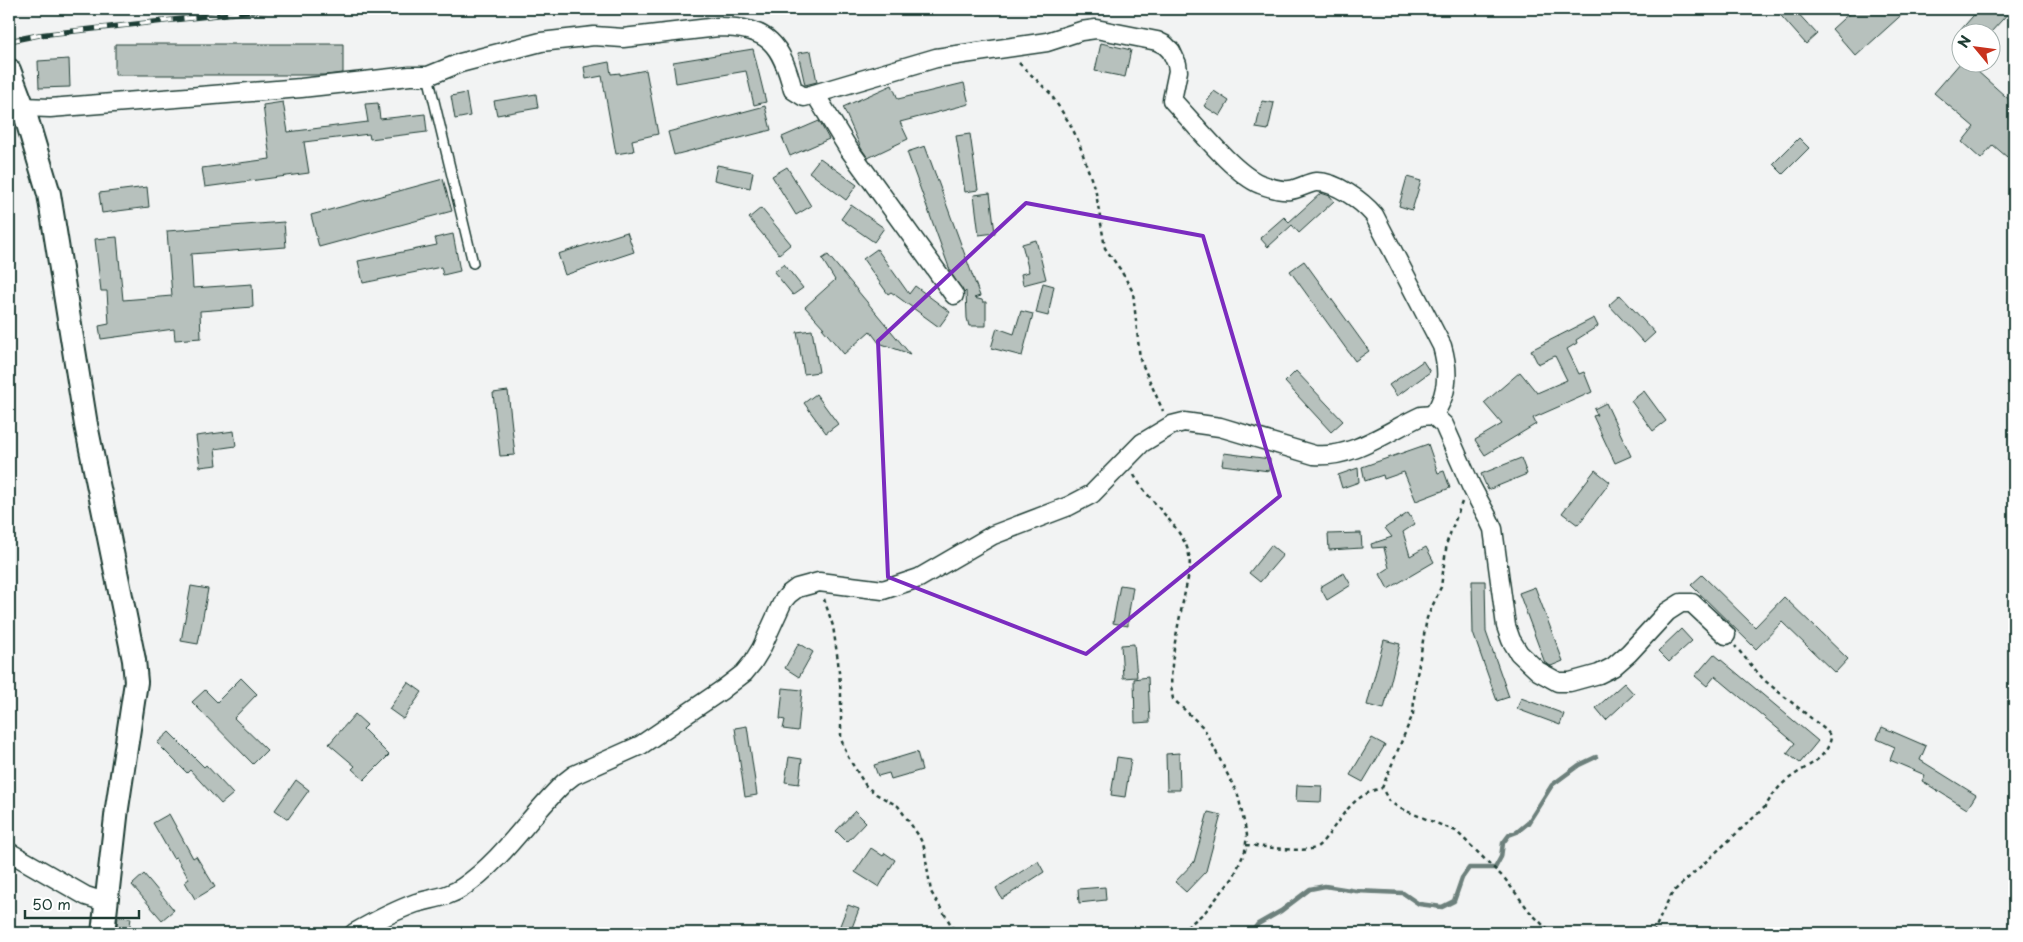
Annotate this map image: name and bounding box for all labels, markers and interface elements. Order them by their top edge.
north arrow [1950,22,2000,72]
text: N [1952,32,1976,51]
scale bar [25,887,139,919]
text: 50 m [32,892,71,915]

